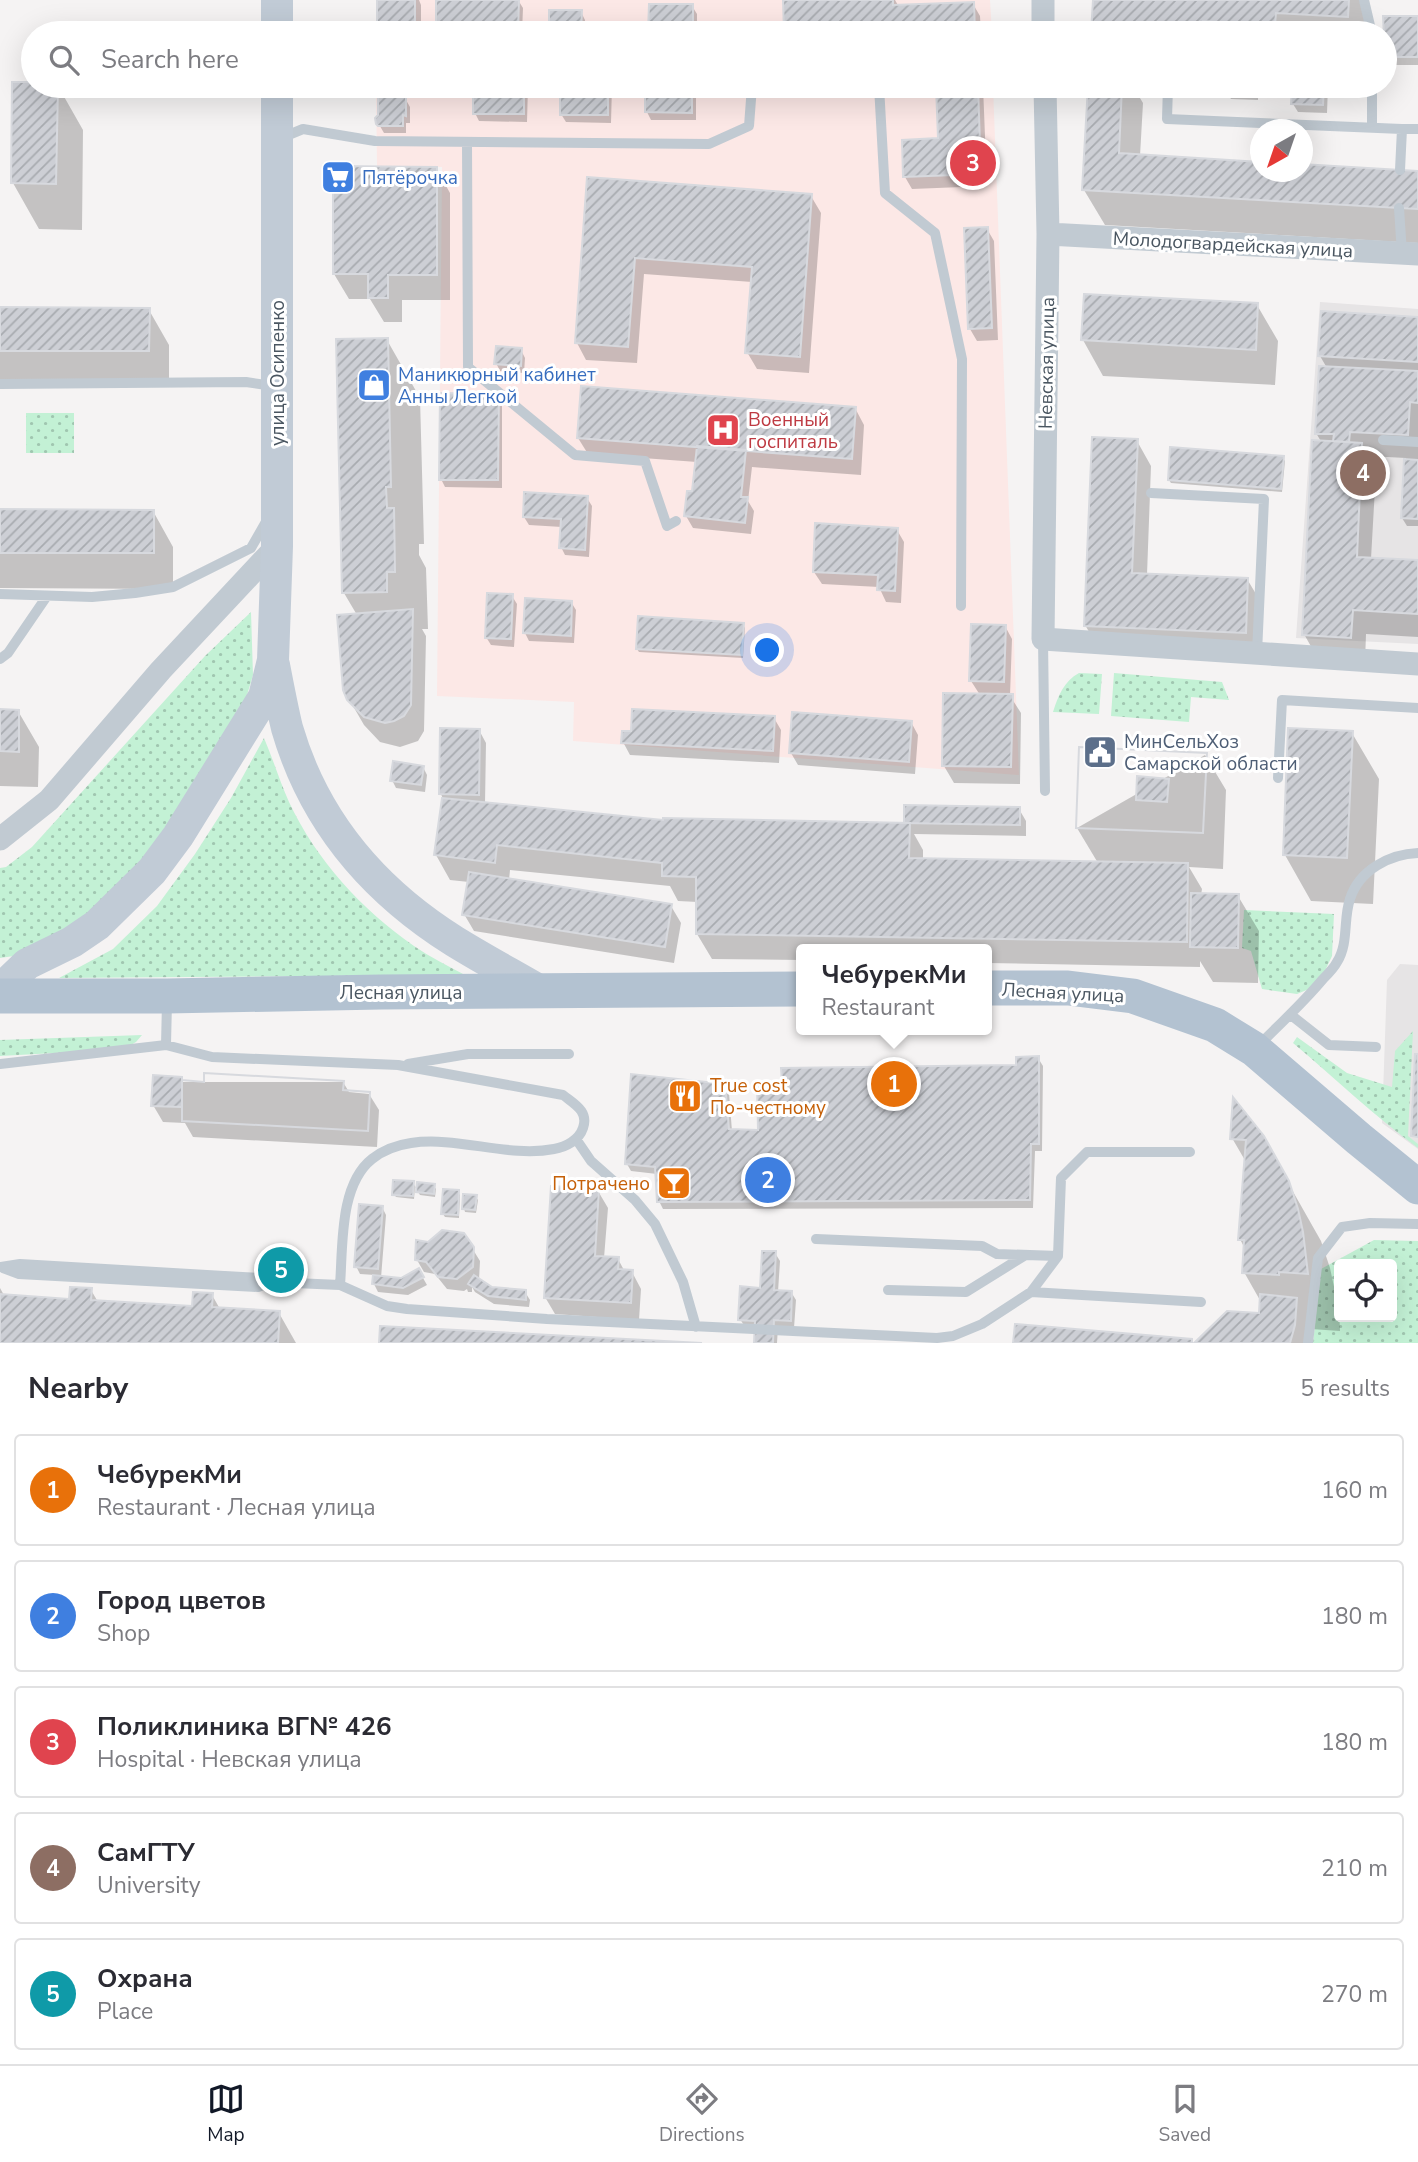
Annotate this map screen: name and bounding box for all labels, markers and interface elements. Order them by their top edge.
search box [21,21,1397,98]
icon: search [45,41,83,79]
text: Search here [101,42,239,77]
north arrow [1250,119,1313,182]
pin: 3 [950,137,996,189]
supermarket icon: Пятёрочка [319,158,357,196]
place label: Пятёрочка [362,165,458,191]
street label: Молодогвардейская улица [1112,226,1354,264]
street label: Невская улица [1033,297,1061,429]
street label: улица Осипенко [265,300,291,446]
place label: Маникюрный кабинет Анны Легкой [398,362,596,410]
shop icon: Маникюрный кабинет Анны Легкой [355,366,393,404]
place label: Военный госпиталь [748,407,838,455]
hospital icon: Военный госпиталь [704,411,742,449]
pin: 4 [1340,447,1386,499]
your location [750,633,784,667]
place label: МинСельХоз Самарской области [1124,729,1298,777]
public building icon: МинСельХоз Самарской области [1081,733,1119,771]
popup [796,944,992,1035]
text: ЧебурекМи [822,957,966,992]
street label: Лесная улица [1001,977,1125,1009]
street label: Лесная улица [340,980,462,1006]
text: Restaurant [822,992,934,1023]
pin: 1 [871,1058,917,1110]
place label: True cost По-честному [710,1073,826,1121]
restaurant icon: True cost По-честному [666,1077,704,1115]
pin: 2 [745,1154,791,1206]
bar icon: Потрачено [655,1164,693,1202]
place label: Потрачено [552,1171,650,1197]
pin: 5 [258,1244,304,1296]
map controls [1334,1259,1397,1322]
button: locate [1334,1259,1397,1322]
text: Nearby [28,1368,128,1409]
text: 5 results [1300,1373,1390,1404]
text: ЧебурекМи [97,1457,242,1492]
text: 1 [46,1475,60,1506]
text: 160 m [1321,1475,1388,1506]
text: Restaurant · Лесная улица [97,1492,376,1523]
text: Город цветов [97,1583,266,1618]
text: 2 [46,1601,60,1632]
text: 180 m [1321,1601,1388,1632]
text: Shop [97,1618,150,1649]
text: Поликлиника ВГ№ 426 [97,1709,392,1744]
text: 3 [46,1727,60,1758]
text: 180 m [1321,1727,1388,1758]
text: Hospital · Невская улица [97,1744,362,1775]
text: СамГТУ [97,1835,195,1870]
text: 4 [46,1853,60,1884]
text: 210 m [1321,1853,1388,1884]
text: University [97,1870,201,1901]
text: Охрана [97,1961,193,1996]
text: 5 [46,1979,60,2010]
text: 270 m [1321,1979,1388,2010]
text: Place [97,1996,153,2027]
tab: Map [207,2080,245,2148]
tab: Directions [659,2080,745,2148]
tab: Saved [1159,2080,1211,2148]

